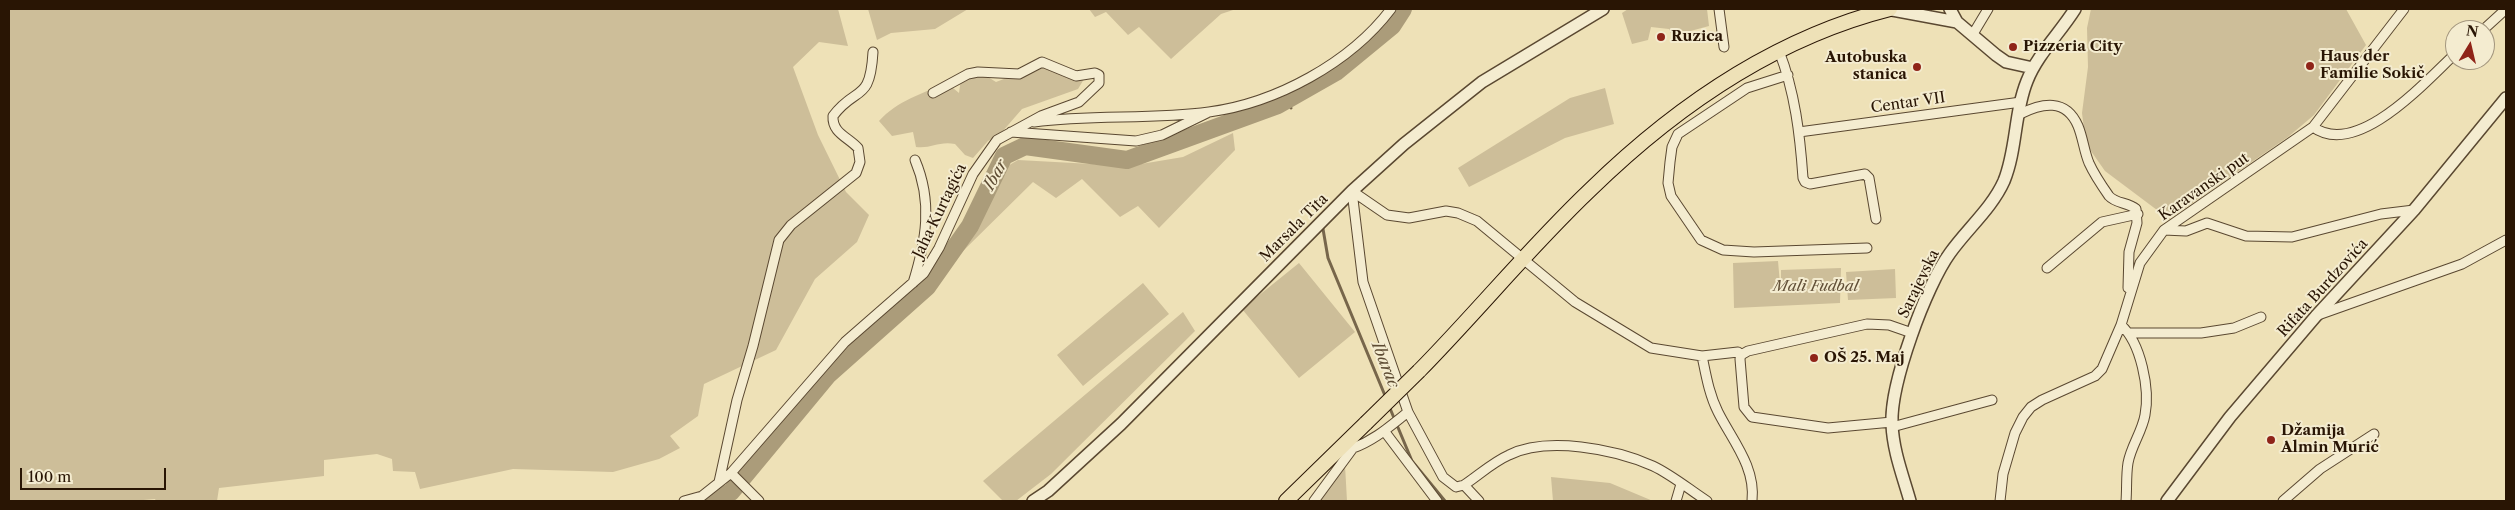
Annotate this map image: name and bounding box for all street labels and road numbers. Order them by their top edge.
street label: Centar VII [1870,89,1946,117]
street label: Karavanski put [2155,149,2253,225]
street label: Jaha Kurtagića [909,161,971,261]
street label: Marsala Tita [1256,190,1332,266]
street label: Rifata Burdzovića [2274,235,2372,341]
street label: Sarajevska [1895,247,1943,321]

